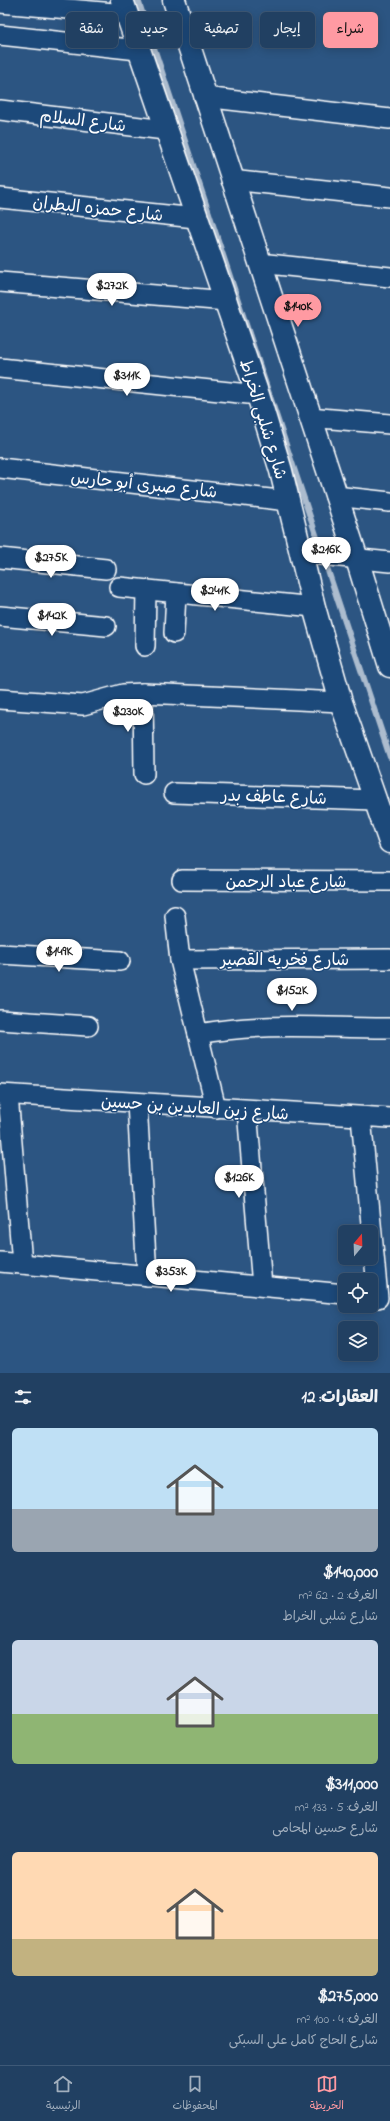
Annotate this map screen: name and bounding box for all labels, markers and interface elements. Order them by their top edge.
chip: شقة [66,12,118,48]
chip: جديد [126,12,182,48]
chip: تصفية [190,12,252,48]
chip: إيجار [260,12,315,48]
chip: شراء [323,12,378,48]
street label: شارع السلام [38,104,127,139]
street label: شارع حمزه البطران [31,190,164,229]
pin: $272K [84,273,140,307]
text: $272K [96,276,128,295]
pin: $140K [270,294,326,328]
text: $140K [283,297,313,316]
street label: شارع شلبى الخراط [232,356,293,483]
pin: $311K [99,363,155,397]
text: $311K [113,366,141,385]
street label: شارع صبرى أبو حارس [69,465,218,506]
pin: $216K [298,537,354,571]
text: $216K [311,540,341,559]
pin: $275K [23,545,79,579]
text: $275K [34,548,68,567]
pin: $241K [187,578,243,612]
text: $241K [200,581,230,600]
pin: $142K [24,603,80,637]
text: $142K [37,606,67,625]
pin: $230K [100,699,156,733]
text: $230K [112,702,144,721]
street label: شارع عاطف بدر [219,783,327,812]
street label: شارع عباد الرحمن [226,870,346,895]
pin: $149K [31,939,87,973]
text: $149K [45,942,73,961]
street label: شارع فخريه القصير [219,948,349,973]
pin: $152K [264,978,320,1012]
text: $152K [276,981,308,1000]
street label: شارع زين العابدين بن حسين [100,1089,290,1128]
pin: $126K [211,1165,267,1199]
text: $126K [224,1168,254,1187]
north arrow [338,1225,378,1265]
map controls [338,1225,378,1361]
pin: $353K [143,1259,199,1293]
text: $353K [155,1262,187,1281]
button: locate [338,1273,378,1313]
button: layers [338,1321,378,1361]
text: العقارات: 12 [301,1385,378,1410]
icon: filters [12,1386,34,1408]
icon: home [159,1454,231,1526]
text: $140,000 [323,1560,378,1585]
text: الغرف: 2 · 62 m² [299,1586,378,1605]
text: شارع شلبى الخراط [283,1607,378,1626]
icon: home [159,1666,231,1738]
text: $311,000 [325,1772,378,1797]
text: الغرف: 5 · 133 m² [295,1798,378,1817]
text: شارع حسين المحامى [272,1819,378,1838]
icon: home [159,1878,231,1950]
text: $275,000 [318,1984,378,2009]
text: الغرف: 4 · 100 m² [296,2010,378,2029]
text: شارع الحاج كامل على السبكى [229,2031,378,2050]
tab: الرئيسية [46,2073,81,2115]
tab: المحفوظات [172,2073,218,2115]
tab: الخريطة [310,2073,344,2115]

